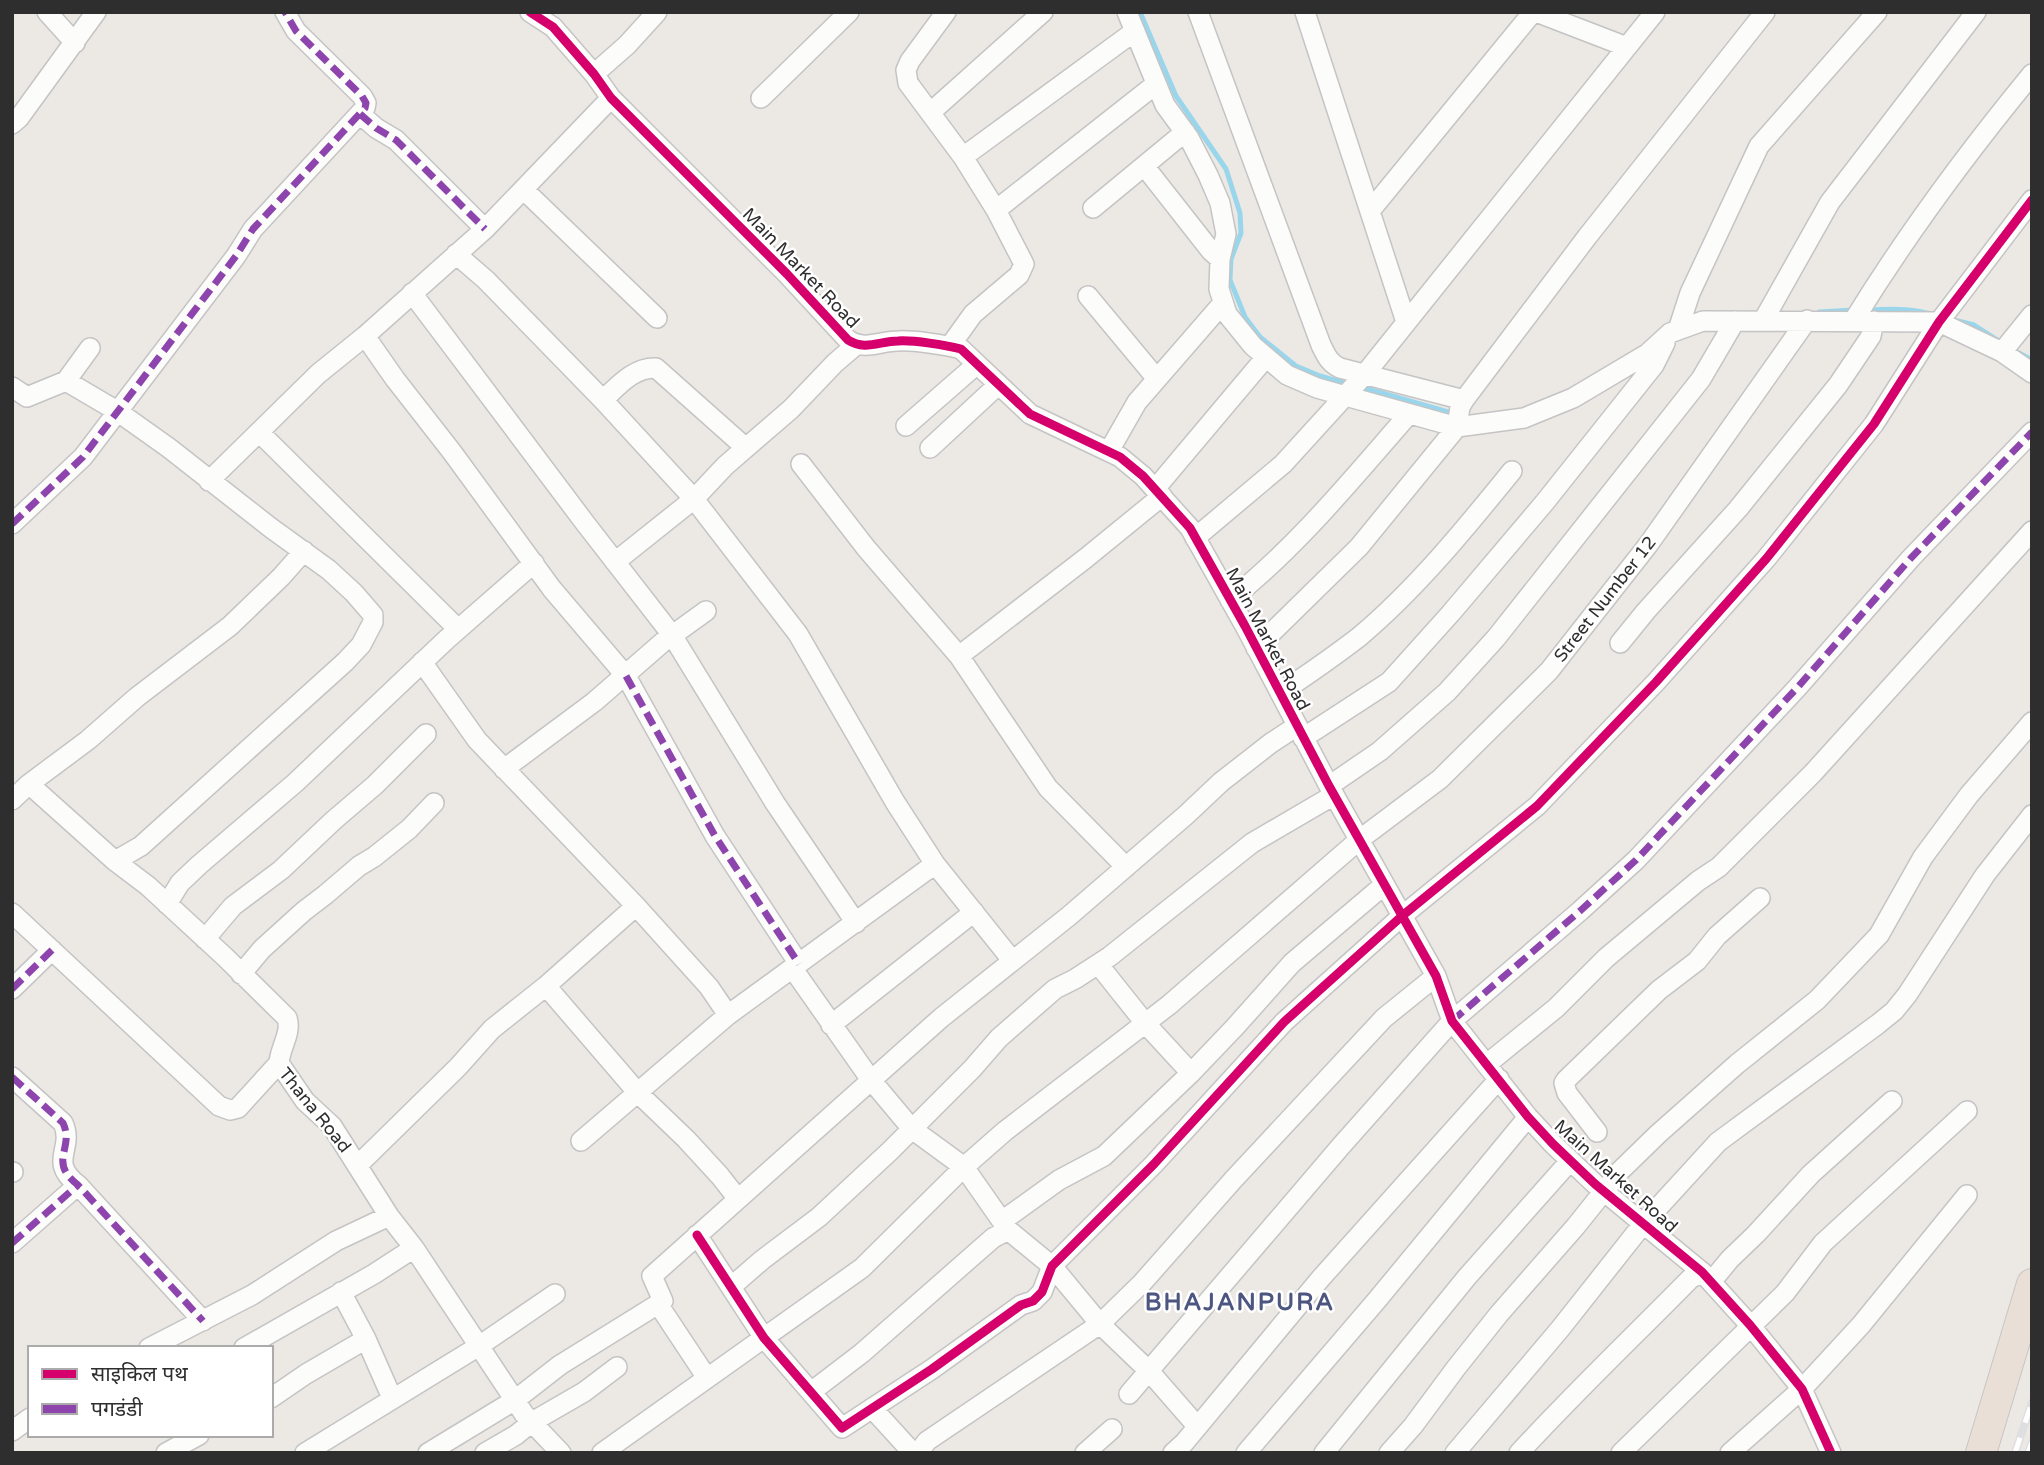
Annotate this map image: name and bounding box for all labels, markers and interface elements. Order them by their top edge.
street label: Main Market Road [738,203,864,333]
street label: Street Number 12 [1549,532,1661,666]
street label: Main Market Road [1221,564,1315,714]
street label: Thana Road [274,1063,356,1157]
street label: Main Market Road [1550,1115,1682,1237]
district label: BHAJANPURA [1145,1288,1335,1317]
legend [28,1346,273,1437]
text: साइकिल पथ [91,1362,188,1387]
text: पगडंडी [91,1397,143,1422]

